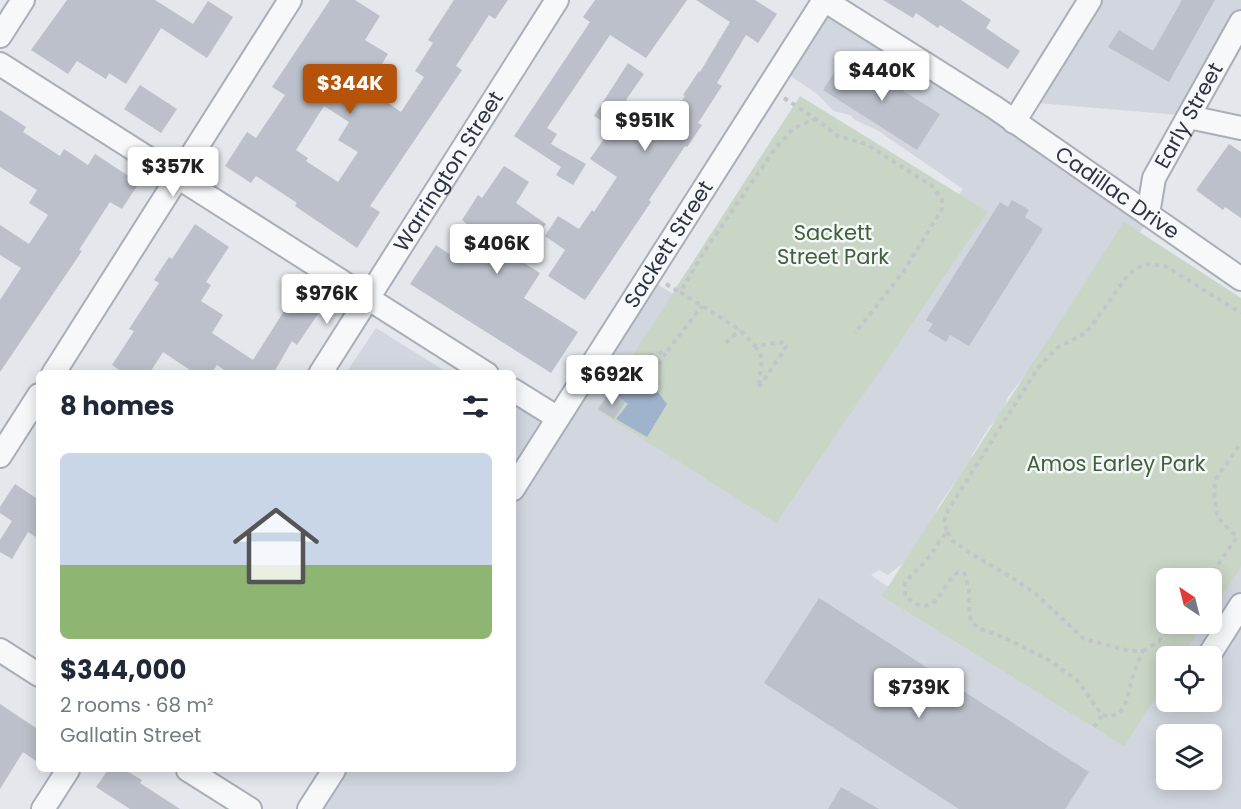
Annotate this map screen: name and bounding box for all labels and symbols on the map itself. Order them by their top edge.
pin: $440K [840,51,924,102]
street label: Early Street [1147,57,1230,173]
pin: $344K [308,64,392,115]
street label: Warrington Street [386,85,510,257]
pin: $951K [603,101,687,152]
street label: Cadillac Drive [1050,139,1185,246]
pin: $357K [131,147,215,198]
street label: Sackett Street [617,175,720,313]
park label: Sackett Street Park [777,218,889,271]
pin: $406K [455,224,539,275]
pin: $976K [285,274,369,325]
pin: $692K [570,355,654,406]
park label: Amos Earley Park [1026,449,1206,478]
north arrow [1156,568,1222,634]
pin: $739K [877,668,961,719]

